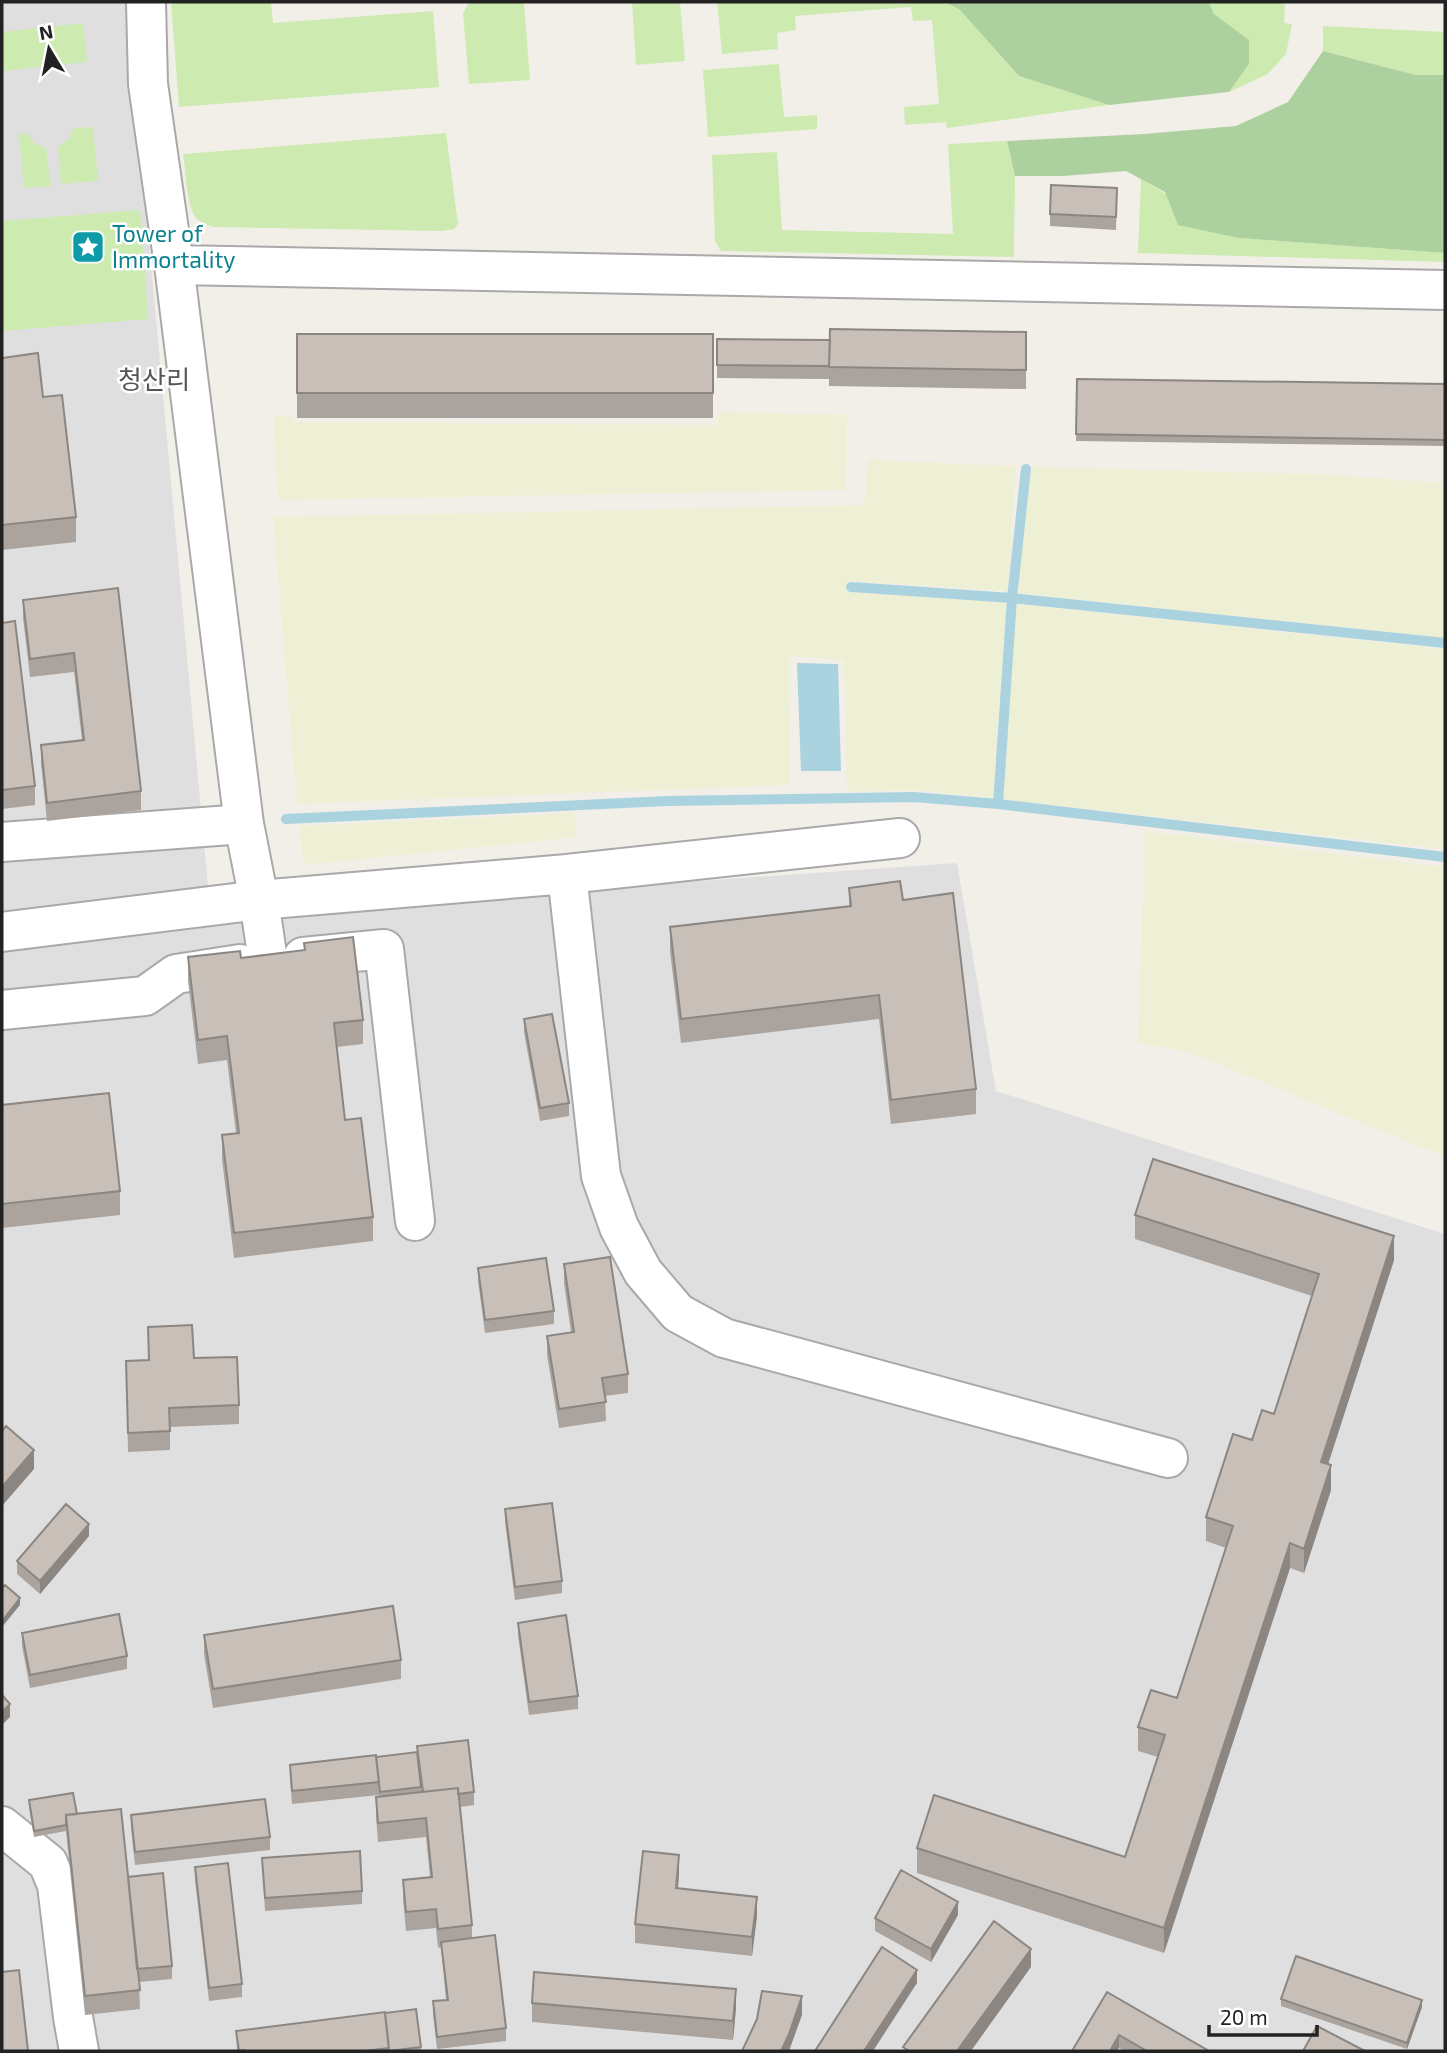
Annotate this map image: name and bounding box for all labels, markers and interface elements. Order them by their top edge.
north arrow [14,14,84,84]
text: N [37,19,55,44]
place label: Tower of Immortality [112,219,235,273]
place icon: Tower of Immortality [69,228,107,266]
district label: 청산리 [118,363,190,394]
scale bar [1209,1994,1318,2038]
text: 20 m [1220,2004,1268,2029]

